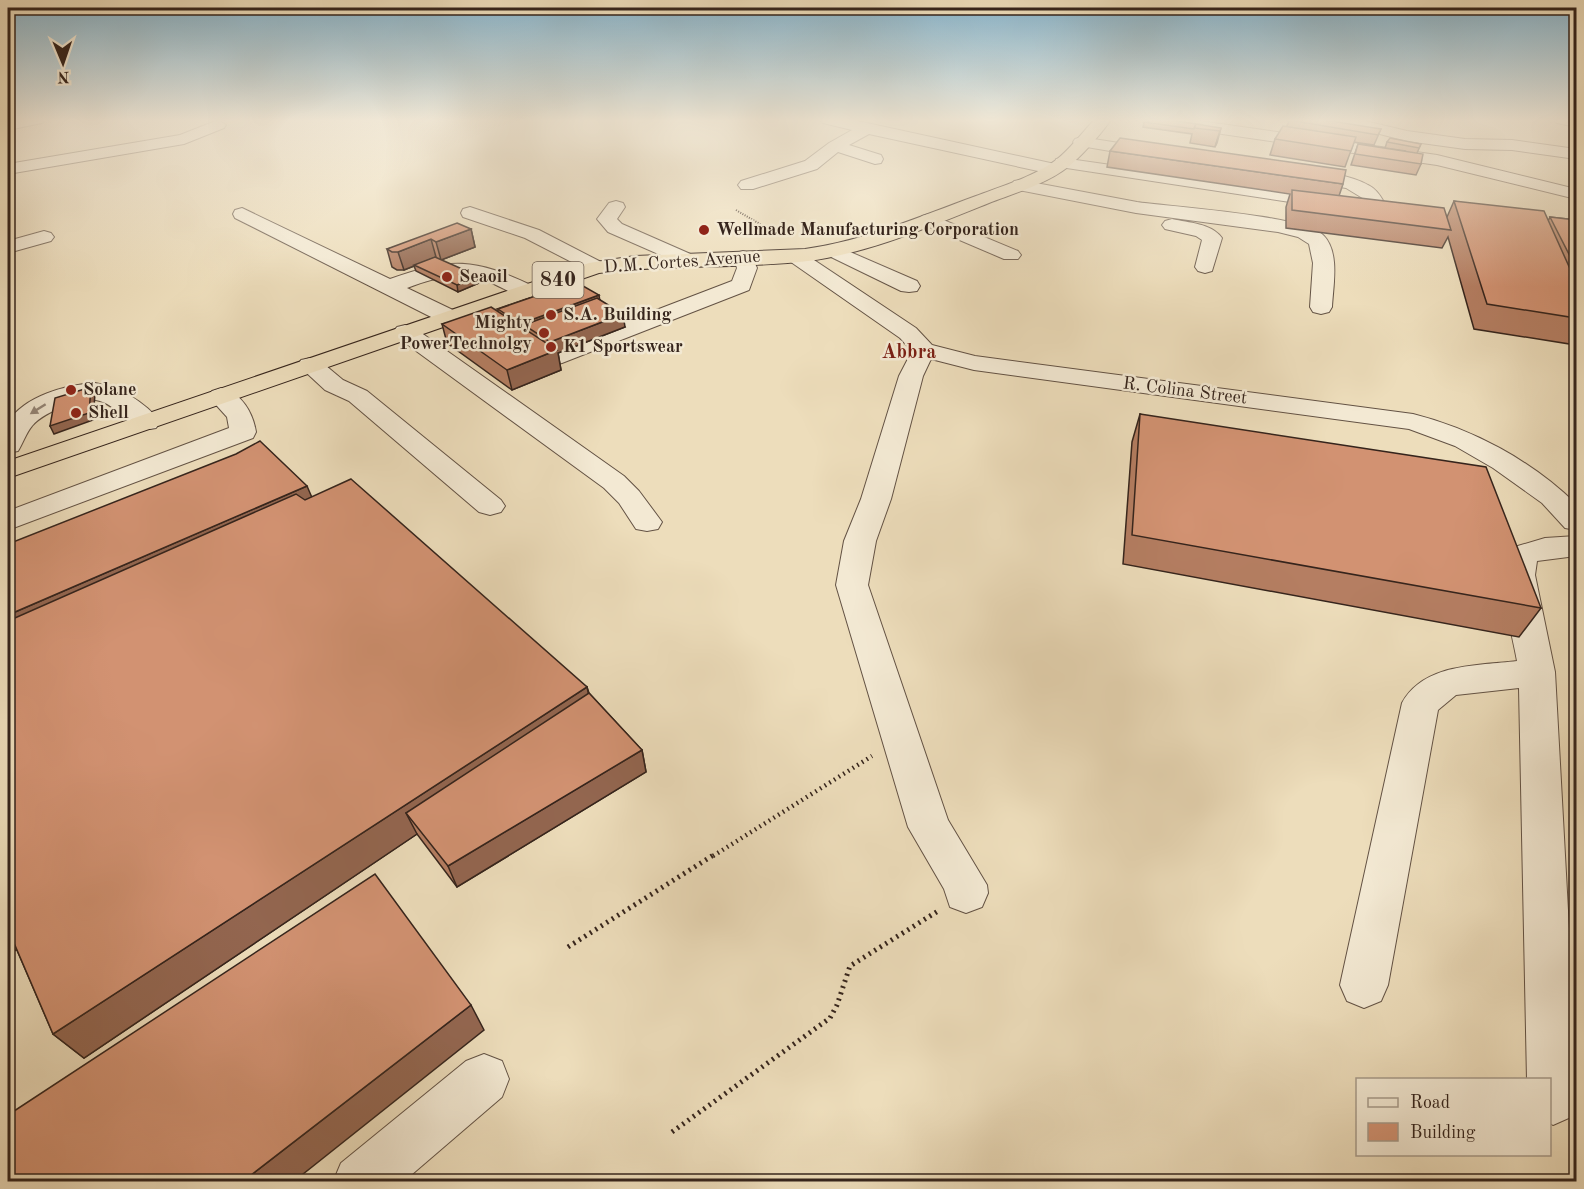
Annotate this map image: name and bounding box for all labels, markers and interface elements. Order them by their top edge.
north arrow [33,33,93,93]
text: N [56,68,70,84]
place label: Wellmade Manufacturing Corporation [716,221,1019,239]
marker: Wellmade Manufacturing Corporation [697,223,711,237]
street label: D.M. Cortes Avenue [603,248,761,276]
road number: 840 [532,262,584,298]
place label: Seaoil [459,268,508,286]
marker: Seaoil [440,270,454,284]
place label: S.A. Building [563,306,671,324]
marker: S.A. Building [544,308,558,322]
place label: Mighty PowerTechnolgy [399,314,532,353]
marker: Mighty PowerTechnolgy [537,326,551,340]
place label: K1 Sportswear [563,338,683,356]
marker: K1 Sportswear [544,340,558,354]
district label: Abbra [881,343,937,363]
street label: R. Colina Street [1122,374,1248,408]
place label: Solane [83,381,136,399]
marker: Solane [64,383,78,397]
one-way arrow [30,403,46,414]
place label: Shell [88,404,129,422]
marker: Shell [69,406,83,420]
legend [1356,1078,1551,1156]
text: Road [1410,1094,1450,1112]
text: Building [1410,1124,1476,1142]

